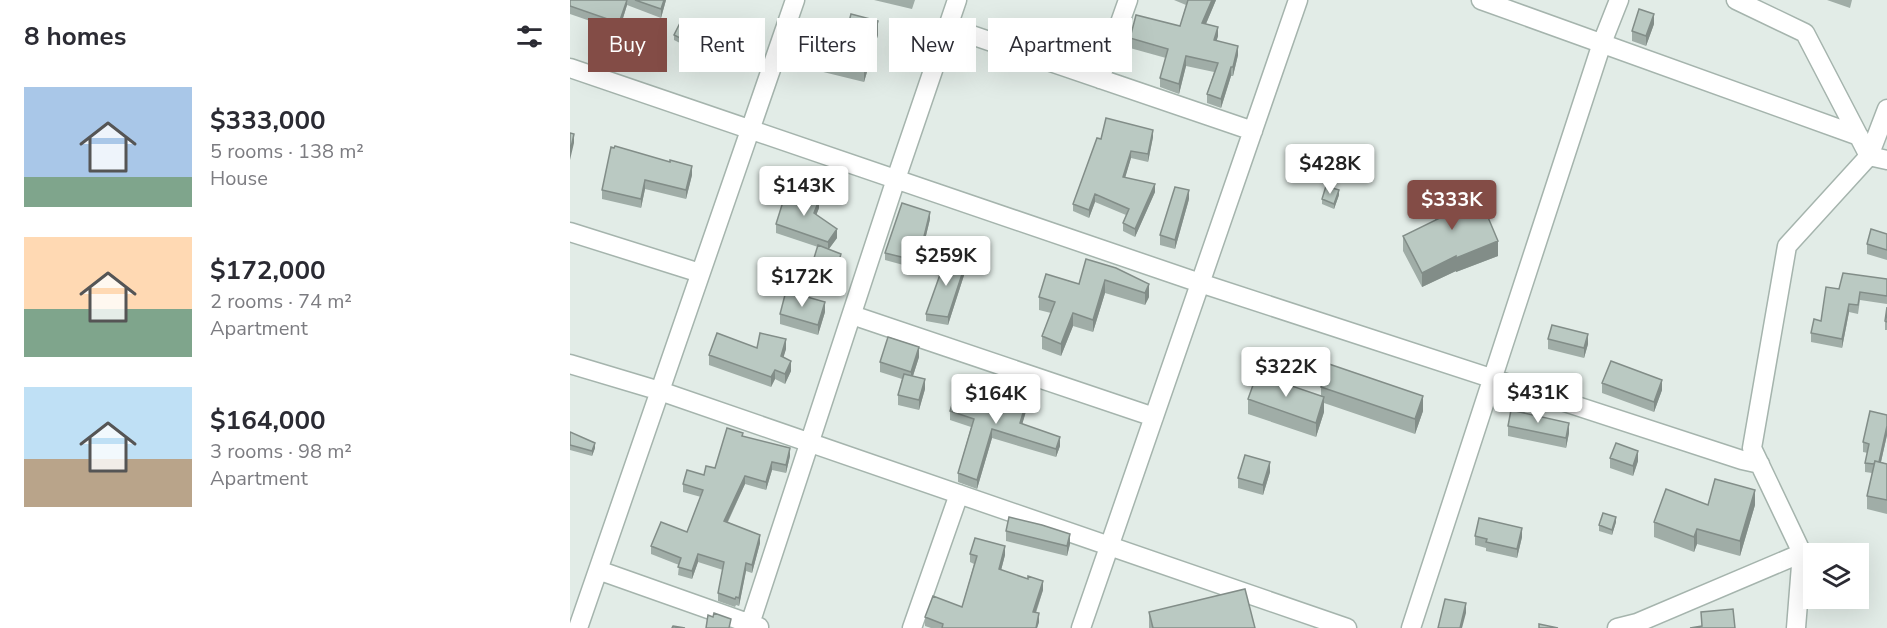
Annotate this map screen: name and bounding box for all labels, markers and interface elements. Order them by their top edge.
chip: Buy [588,18,667,72]
chip: Rent [679,18,765,72]
chip: Filters [777,18,877,72]
chip: New [889,18,976,72]
chip: Apartment [988,18,1132,72]
text: 8 homes [24,19,126,54]
icon: filters [513,20,546,53]
text: $333,000 [210,103,326,138]
icon: home [72,111,144,183]
text: 5 rooms · 138 m² [210,138,364,165]
pin: $428K [1288,144,1372,195]
text: $428K [1299,150,1361,177]
text: House [210,165,268,192]
pin: $143K [762,166,846,217]
text: $143K [773,172,835,199]
pin: $333K [1410,180,1494,231]
text: $333K [1421,186,1483,213]
pin: $259K [904,236,988,287]
text: $259K [915,242,977,269]
text: $172,000 [210,253,326,288]
pin: $172K [760,257,844,308]
icon: home [72,261,144,333]
text: $172K [771,263,833,290]
text: 2 rooms · 74 m² [210,288,352,315]
text: Apartment [210,315,308,342]
pin: $322K [1244,347,1328,398]
text: $322K [1255,353,1317,380]
pin: $431K [1496,373,1580,424]
pin: $164K [954,374,1038,425]
text: $431K [1507,379,1569,406]
text: $164K [965,380,1027,407]
text: $164,000 [210,403,326,438]
icon: home [72,411,144,483]
text: 3 rooms · 98 m² [210,438,352,465]
text: Apartment [210,465,308,492]
map controls [1803,543,1869,609]
button: layers [1803,543,1869,609]

